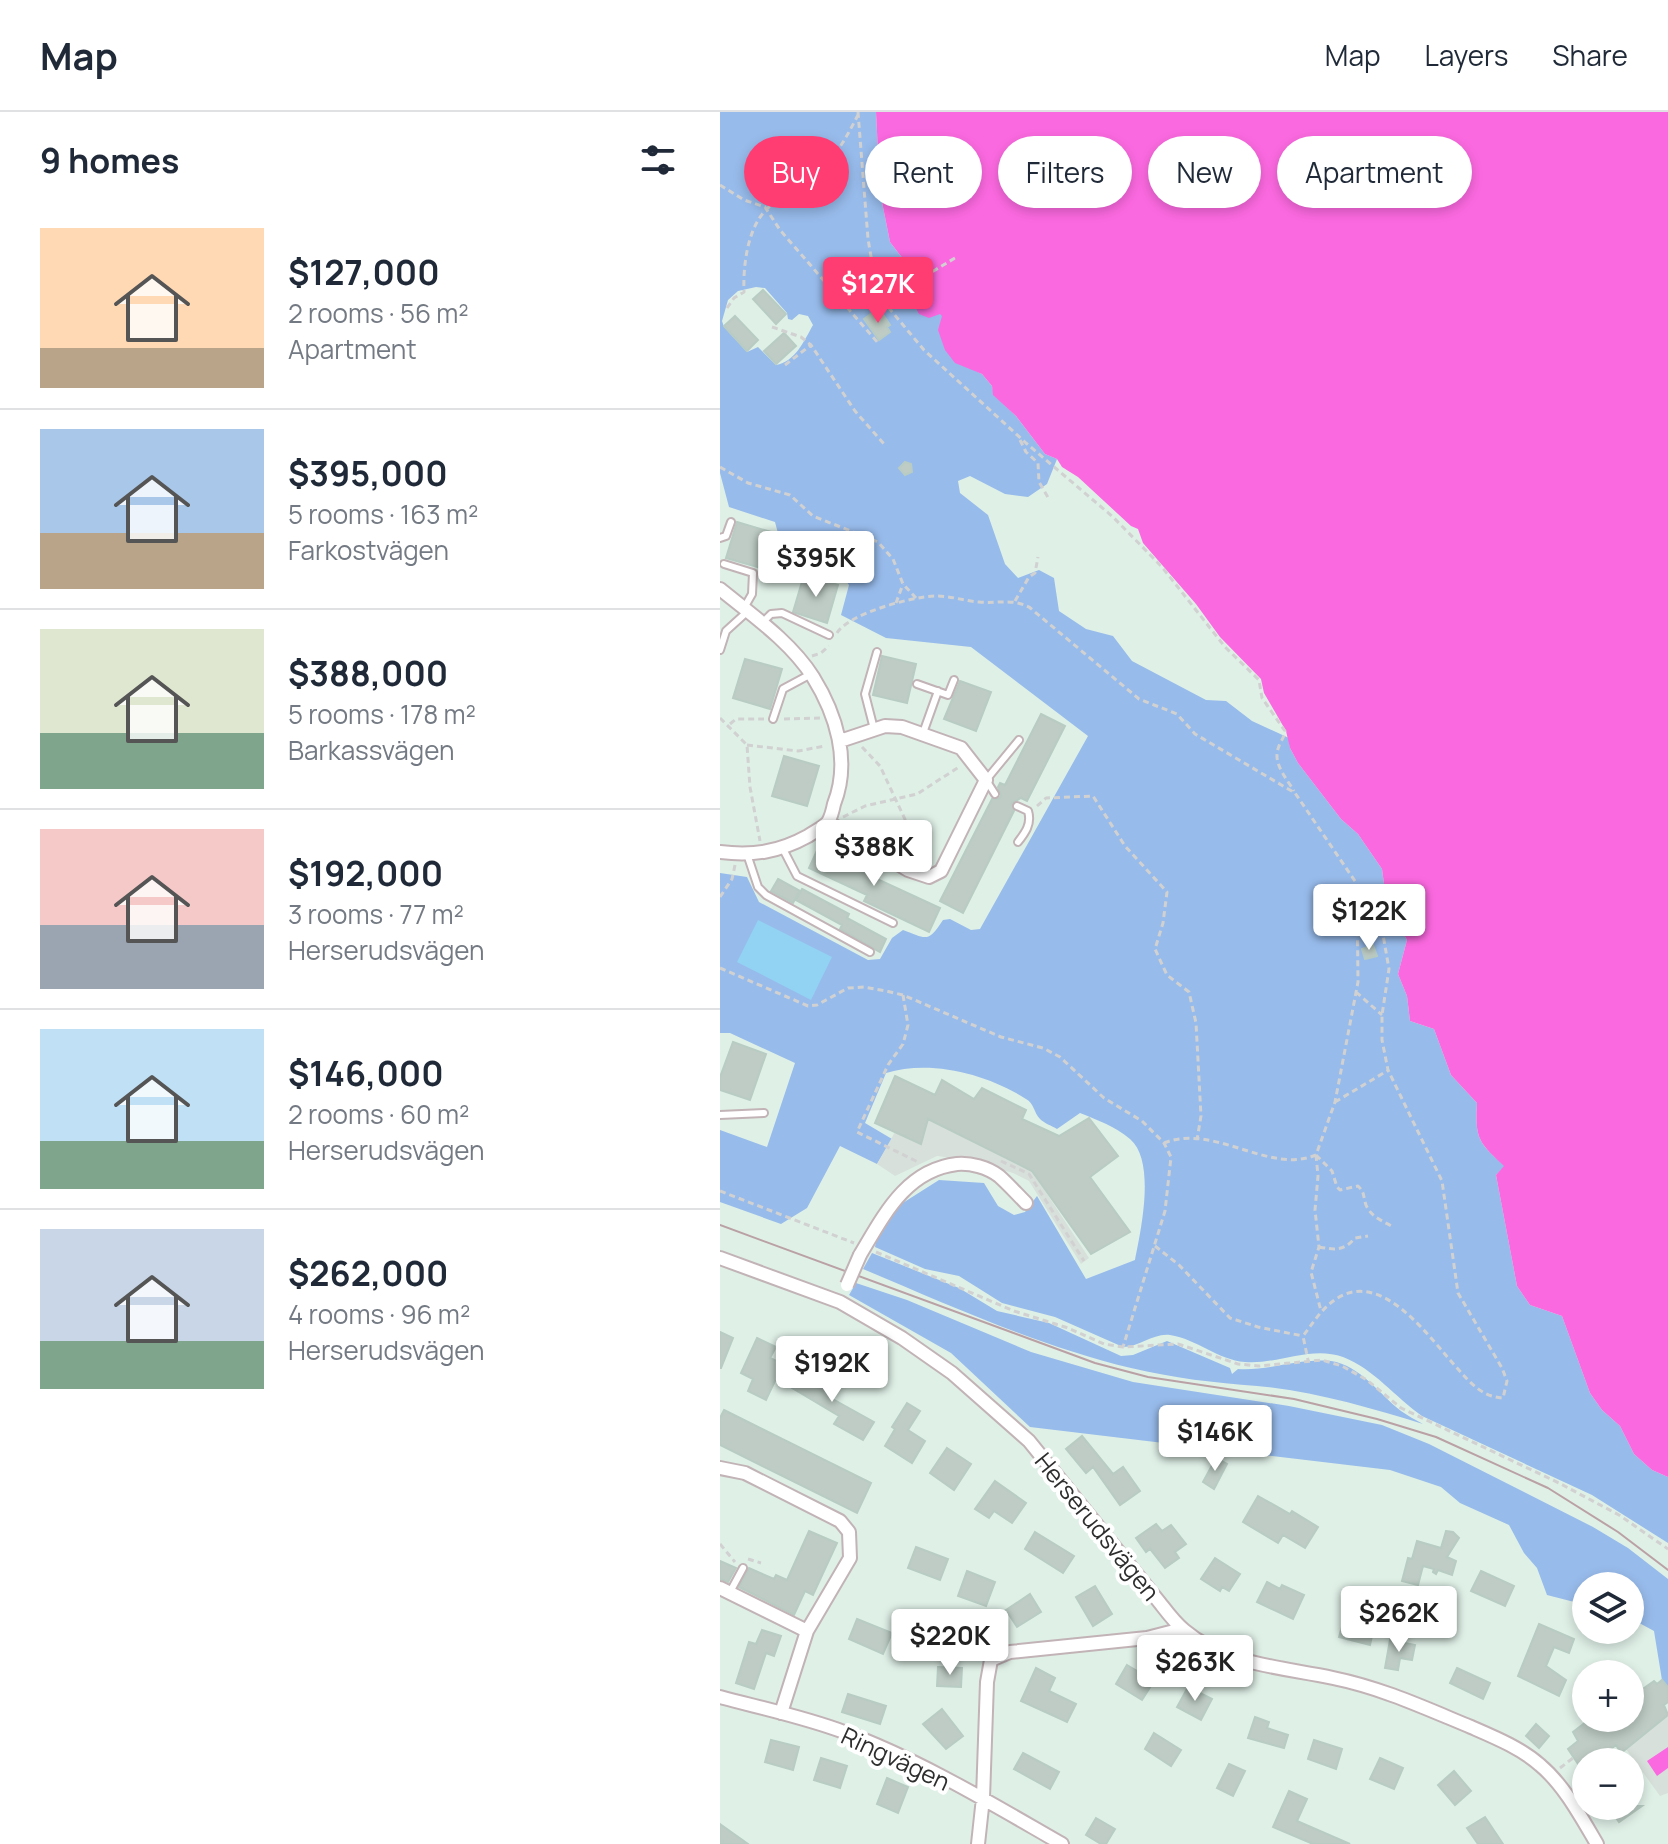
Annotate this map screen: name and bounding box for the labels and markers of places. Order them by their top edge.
pin: $127K [822,257,934,325]
pin: $395K [760,531,872,599]
pin: $388K [818,820,930,888]
pin: $122K [1313,884,1425,952]
pin: $192K [776,1336,888,1404]
pin: $146K [1159,1405,1271,1473]
pin: $262K [1343,1586,1455,1654]
pin: $220K [894,1609,1006,1677]
pin: $263K [1139,1635,1251,1703]

